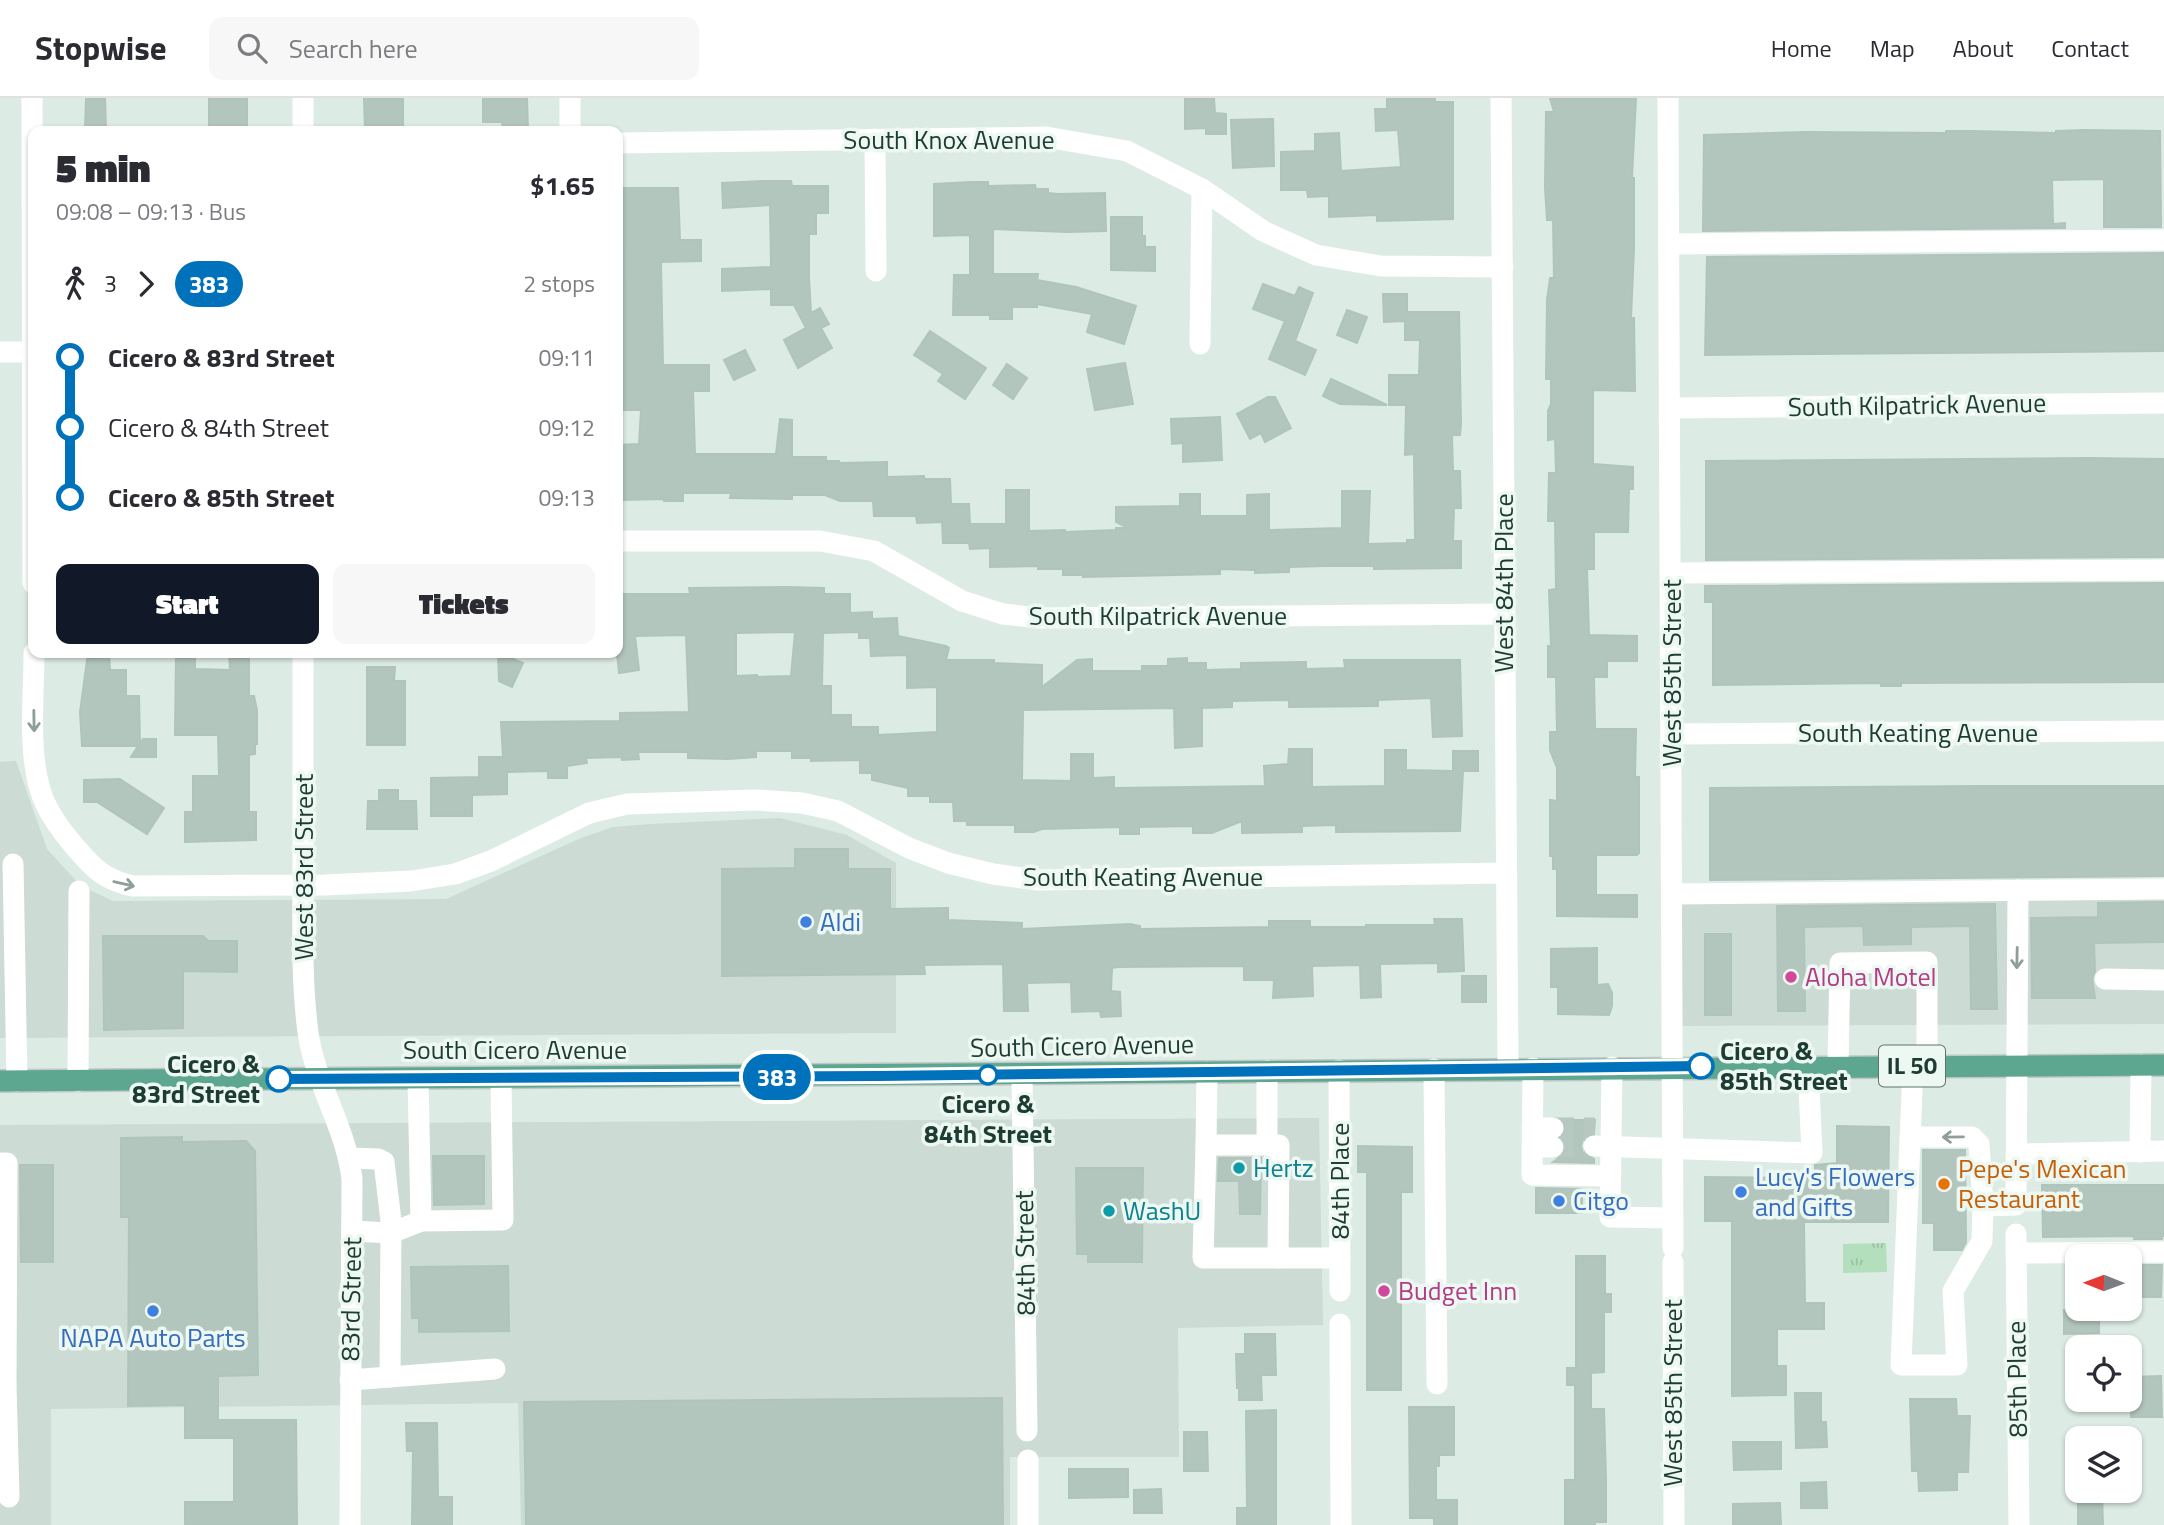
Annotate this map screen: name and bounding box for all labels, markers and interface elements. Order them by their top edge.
search box [209,17,699,80]
text: Stopwise [35,23,167,73]
icon: search [233,29,271,67]
text: Search here [289,29,418,68]
text: Home [1771,30,1832,66]
text: Map [1870,30,1915,66]
text: About [1953,30,2013,66]
text: Contact [2051,30,2129,66]
street label: South Knox Avenue [843,120,1055,159]
text: 5 min [56,139,150,197]
text: $1.65 [530,166,595,205]
text: 09:08 – 09:13 · Bus [56,194,246,229]
icon: walk [56,265,94,303]
icon: forward [127,265,165,303]
text: 3 [104,266,117,301]
text: 383 [189,266,229,302]
text: 2 stops [523,266,595,301]
text: Cicero & 83rd Street [108,338,335,377]
text: 09:11 [538,340,595,375]
street label: South Kilpatrick Avenue [1788,383,2046,426]
text: Cicero & 84th Street [108,408,329,447]
text: 09:12 [538,410,595,445]
text: Cicero & 85th Street [108,478,335,517]
text: 09:13 [538,480,595,515]
street label: West 84th Place [1484,493,1523,673]
button: Start [56,564,319,644]
button: Tickets [333,564,595,644]
street label: West 85th Street [1652,579,1691,767]
street label: South Kilpatrick Avenue [1029,596,1287,635]
one-way arrow [27,709,41,732]
street label: South Keating Avenue [1798,713,2038,752]
street label: West 83rd Street [284,774,323,960]
street label: South Keating Avenue [1023,857,1263,896]
one-way arrow [112,877,135,891]
place label: Aldi [820,902,861,941]
marker: Aldi [798,914,814,930]
one-way arrow [2011,947,2024,970]
place label: Aloha Motel [1805,957,1937,996]
marker: Aloha Motel [1783,969,1799,985]
street label: South Cicero Avenue [970,1024,1194,1067]
street label: South Cicero Avenue [403,1030,627,1069]
place label: Cicero & 85th Street [1720,1031,1848,1100]
place label: Cicero & 83rd Street [132,1044,260,1113]
road number: IL 50 [1879,1046,1945,1086]
marker: Cicero & 85th Street [1688,1053,1714,1079]
line badge: 383 [737,1054,817,1100]
text: 383 [757,1059,797,1095]
marker: Cicero & 84th Street [978,1065,998,1085]
marker: Cicero & 83rd Street [266,1066,292,1092]
place label: Cicero & 84th Street [924,1084,1052,1153]
street label: 84th Place [1320,1123,1359,1239]
one-way arrow [1941,1130,1964,1144]
place label: Hertz [1253,1148,1314,1187]
place label: Pepe's Mexican Restaurant [1958,1149,2127,1218]
place label: Lucy's Flowers and Gifts [1755,1157,1915,1226]
marker: Hertz [1231,1160,1247,1176]
marker: Pepe's Mexican Restaurant [1936,1176,1952,1192]
place label: Citgo [1573,1181,1629,1220]
marker: Lucy's Flowers and Gifts [1733,1184,1749,1200]
street label: 84th Street [1004,1190,1045,1316]
place label: WashU [1123,1191,1201,1230]
marker: Citgo [1551,1193,1567,1209]
marker: WashU [1101,1203,1117,1219]
street label: 83rd Street [330,1237,371,1361]
north arrow [2065,1244,2142,1321]
map controls [2065,1244,2142,1503]
place label: Budget Inn [1398,1271,1517,1310]
marker: Budget Inn [1376,1283,1392,1299]
street label: West 85th Street [1653,1299,1692,1487]
marker: NAPA Auto Parts [145,1303,161,1319]
place label: NAPA Auto Parts [60,1318,246,1357]
street label: 85th Place [1996,1320,2037,1438]
button: locate [2065,1335,2142,1412]
button: layers [2065,1426,2142,1503]

